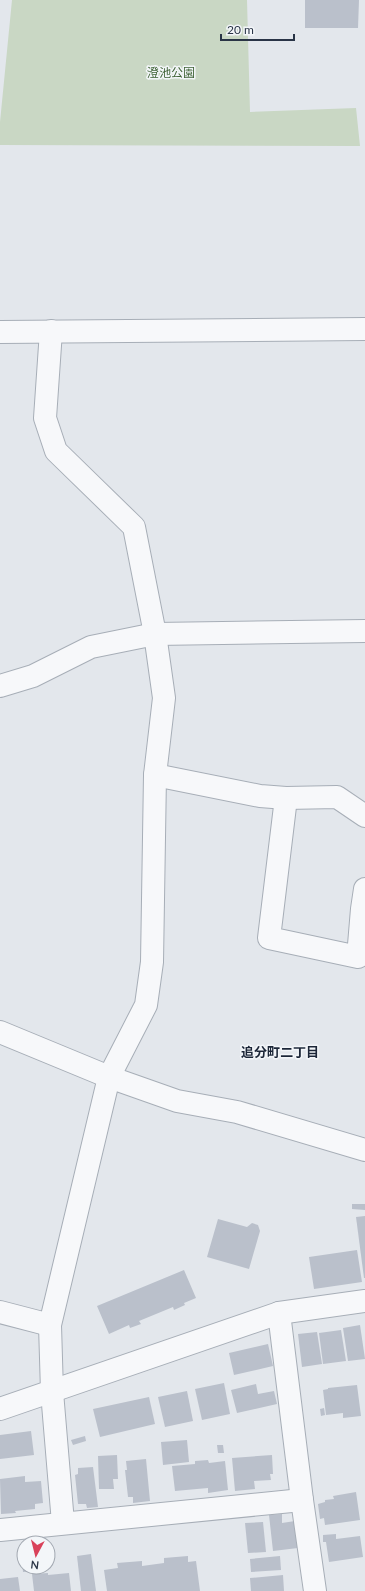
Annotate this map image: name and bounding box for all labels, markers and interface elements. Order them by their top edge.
scale bar [221,16,294,42]
text: 20 m [227,22,254,37]
park label: 澄池公園 [147,65,195,80]
district label: 追分町二丁目 [241,1044,319,1060]
north arrow [16,1535,56,1575]
text: N [30,1558,40,1572]

